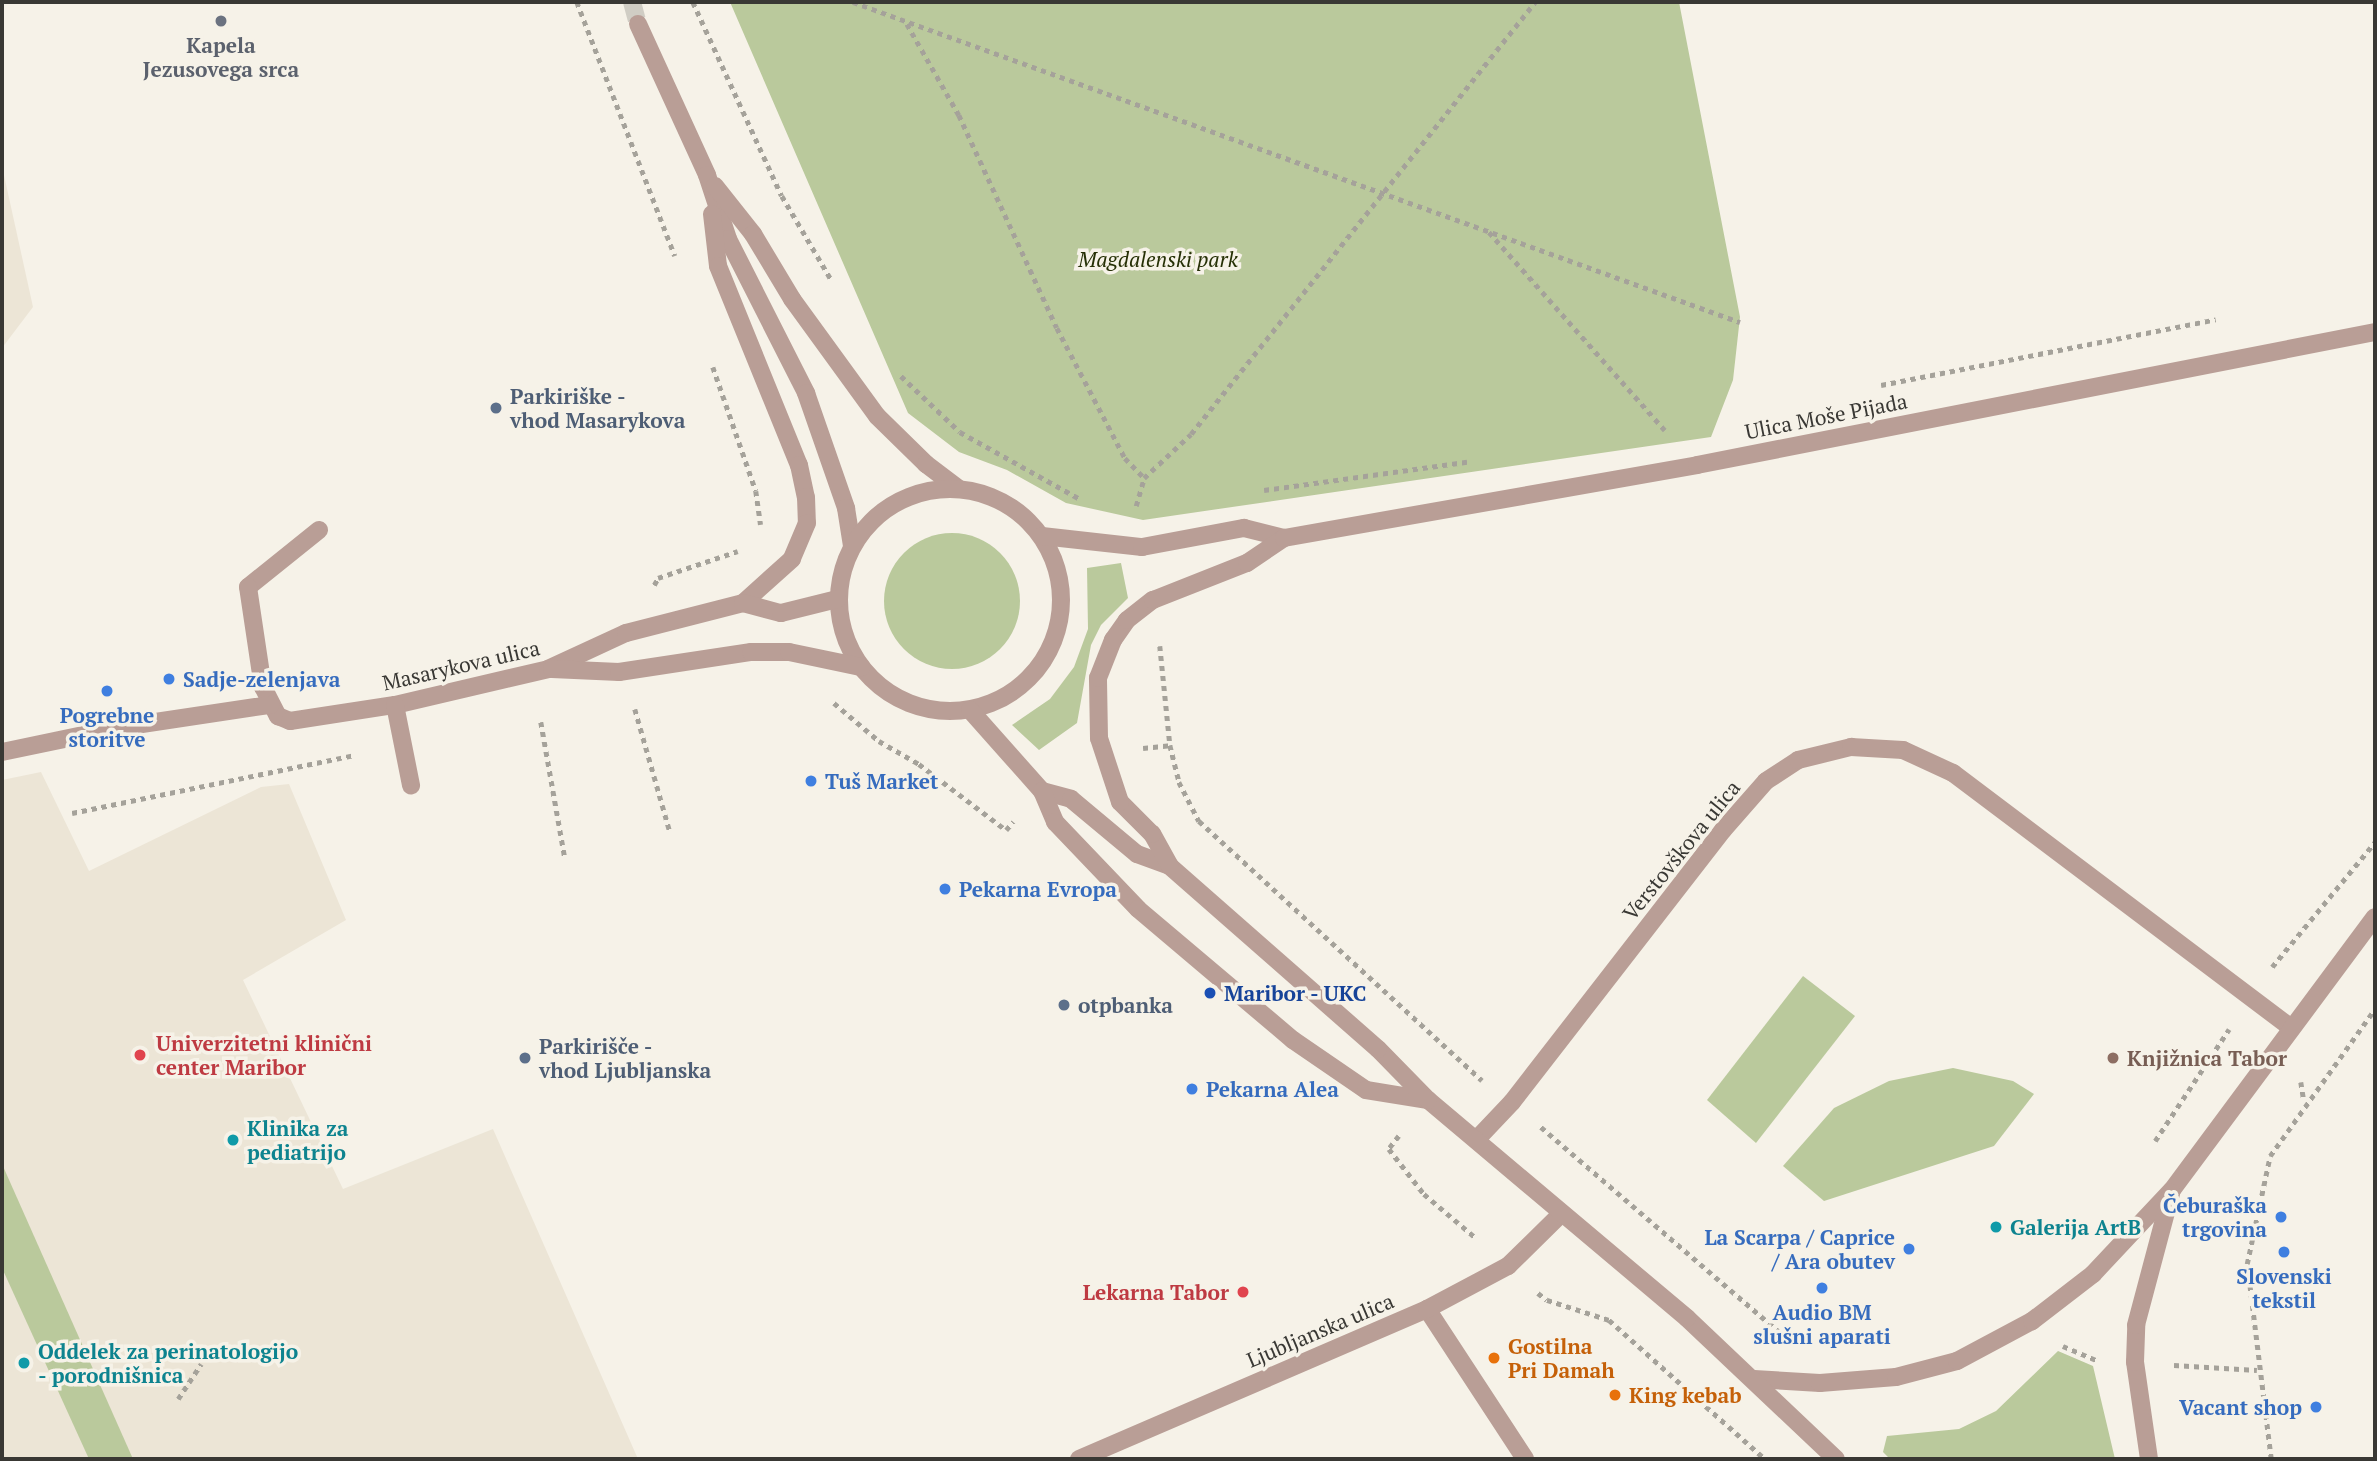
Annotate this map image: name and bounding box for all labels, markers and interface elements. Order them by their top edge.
marker: Kapela Jezusovega srca [213,13,229,29]
place label: Kapela Jezusovega srca [143,32,299,82]
park label: Magdalenski park [1078,246,1238,272]
place label: Parkiriške - vhod Masarykova [510,383,685,433]
street label: Ulica Moše Pijada [1743,388,1909,444]
marker: Parkiriške - vhod Masarykova [488,400,504,416]
street label: Masarykova ulica [380,635,542,695]
place label: Sadje-zelenjava [183,666,340,692]
marker: Sadje-zelenjava [161,671,177,687]
marker: Pogrebne storitve [99,683,115,699]
place label: Pogrebne storitve [60,702,154,752]
place label: Tuš Market [825,768,938,794]
marker: Tuš Market [803,773,819,789]
street label: Verstovškova ulica [1617,775,1745,925]
place label: Pekarna Evropa [959,876,1117,902]
marker: Pekarna Evropa [937,881,953,897]
place label: Maribor - UKC [1224,980,1368,1006]
marker: Maribor - UKC [1202,985,1218,1001]
place label: otpbanka [1078,992,1173,1018]
marker: otpbanka [1056,997,1072,1013]
place label: Univerzitetni klinični center Maribor [156,1030,372,1080]
place label: Parkirišče - vhod Ljubljanska [539,1033,711,1083]
marker: Univerzitetni klinični center Maribor [130,1045,150,1065]
place label: Knjižnica Tabor [2127,1045,2287,1071]
marker: Parkirišče - vhod Ljubljanska [517,1050,533,1066]
marker: Knjižnica Tabor [2105,1050,2121,1066]
place label: Pekarna Alea [1206,1076,1339,1102]
marker: Pekarna Alea [1184,1081,1200,1097]
place label: Klinika za pediatrijo [247,1115,348,1165]
marker: Klinika za pediatrijo [225,1132,241,1148]
place label: Čeburaška trgovina [2163,1192,2267,1242]
marker: Čeburaška trgovina [2273,1209,2289,1225]
place label: Galerija ArtB [2010,1214,2141,1240]
marker: Galerija ArtB [1988,1219,2004,1235]
place label: La Scarpa / Caprice / Ara obutev [1704,1224,1895,1274]
marker: La Scarpa / Caprice / Ara obutev [1901,1241,1917,1257]
marker: Slovenski tekstil [2276,1244,2292,1260]
place label: Slovenski tekstil [2236,1263,2332,1313]
place label: Lekarna Tabor [1083,1279,1229,1305]
marker: Audio BM slušni aparati [1814,1280,1830,1296]
marker: Lekarna Tabor [1235,1284,1251,1300]
street label: Ljubljanska ulica [1243,1288,1397,1372]
place label: Audio BM slušni aparati [1753,1299,1891,1349]
place label: Gostilna Pri Damah [1508,1333,1615,1383]
place label: Oddelek za perinatologijo - porodnišnica [38,1338,298,1388]
marker: Gostilna Pri Damah [1486,1350,1502,1366]
marker: Oddelek za perinatologijo - porodnišnica [16,1355,32,1371]
place label: King kebab [1629,1382,1742,1408]
marker: King kebab [1607,1387,1623,1403]
place label: Vacant shop [2179,1394,2302,1420]
marker: Vacant shop [2308,1399,2324,1415]

